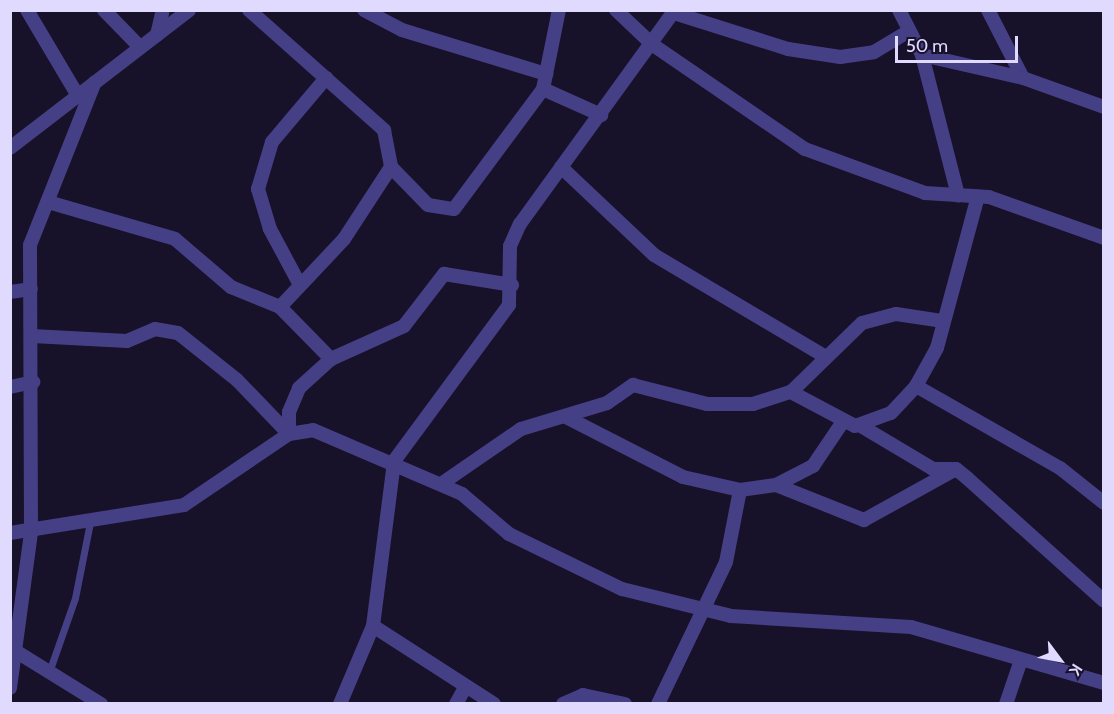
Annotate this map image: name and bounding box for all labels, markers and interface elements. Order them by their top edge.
scale bar [898,24,1021,62]
text: 50 m [906,35,948,57]
north arrow [1030,630,1090,690]
text: K [1065,661,1086,679]

